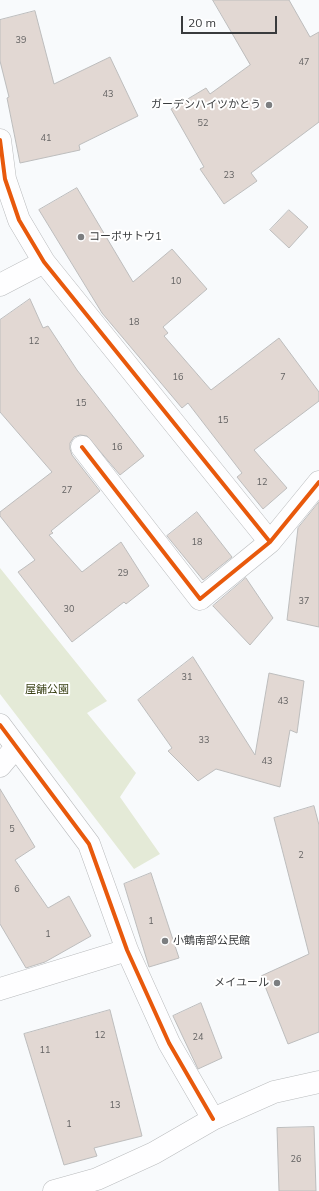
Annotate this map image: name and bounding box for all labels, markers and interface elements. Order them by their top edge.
scale bar [183,8,279,34]
text: 20 m [188,15,216,30]
house number: 39 [16,35,26,45]
house number: 47 [299,57,309,67]
house number: 43 [103,89,113,99]
place label: ガーデンハイツかとう [151,98,261,112]
marker: ガーデンハイツかとう [264,100,274,110]
house number: 52 [198,118,208,128]
house number: 41 [41,133,51,143]
house number: 23 [224,170,234,180]
place label: コーポサトウ1 [89,230,162,244]
marker: コーポサトウ1 [76,232,86,242]
house number: 10 [171,276,181,286]
house number: 18 [129,317,139,327]
house number: 12 [29,336,39,346]
house number: 16 [173,372,183,382]
house number: 7 [280,372,286,382]
house number: 15 [76,398,86,408]
house number: 15 [218,415,228,425]
house number: 16 [112,442,122,452]
house number: 12 [257,477,267,487]
house number: 27 [62,485,72,495]
house number: 18 [192,537,202,547]
house number: 29 [118,568,128,578]
house number: 37 [299,596,309,606]
house number: 30 [64,604,74,614]
house number: 31 [182,672,192,682]
park label: 屋舗公園 [25,683,69,697]
house number: 43 [278,696,288,706]
house number: 33 [199,735,209,745]
house number: 43 [262,756,272,766]
house number: 5 [9,824,15,834]
house number: 2 [298,850,304,860]
house number: 6 [14,884,20,894]
house number: 1 [148,916,154,926]
house number: 1 [45,929,51,939]
place label: 小鶴南部公民館 [173,934,250,948]
marker: 小鶴南部公民館 [160,936,170,946]
place label: メイユール [214,976,269,990]
marker: メイユール [272,978,282,988]
house number: 12 [95,1030,105,1040]
house number: 24 [193,1032,203,1042]
house number: 11 [40,1045,50,1055]
house number: 13 [110,1100,120,1110]
house number: 1 [66,1119,72,1129]
house number: 26 [291,1154,301,1164]

